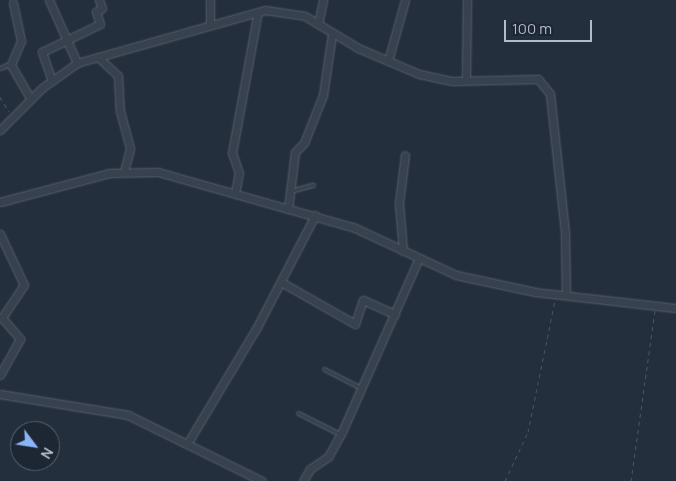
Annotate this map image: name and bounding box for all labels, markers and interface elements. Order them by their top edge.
scale bar [506,10,594,42]
text: 100 m [512,18,552,39]
north arrow [10,421,60,471]
text: N [37,444,58,463]

